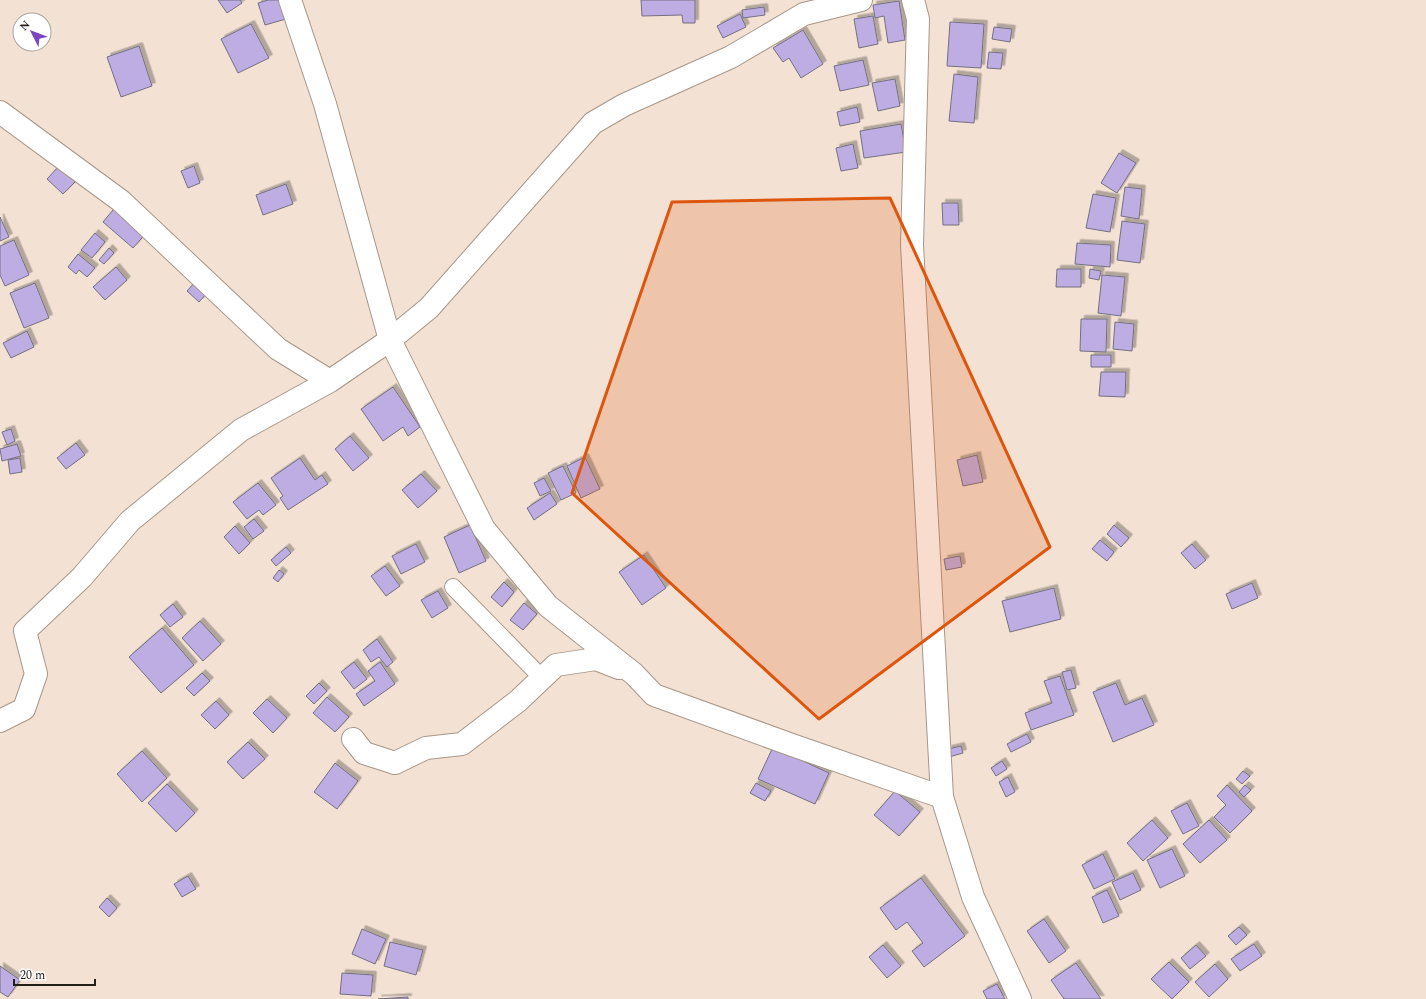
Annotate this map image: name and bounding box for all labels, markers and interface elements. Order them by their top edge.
north arrow [12,12,52,52]
text: N [16,17,34,35]
scale bar [14,961,95,987]
text: 20 m [20,966,45,985]

